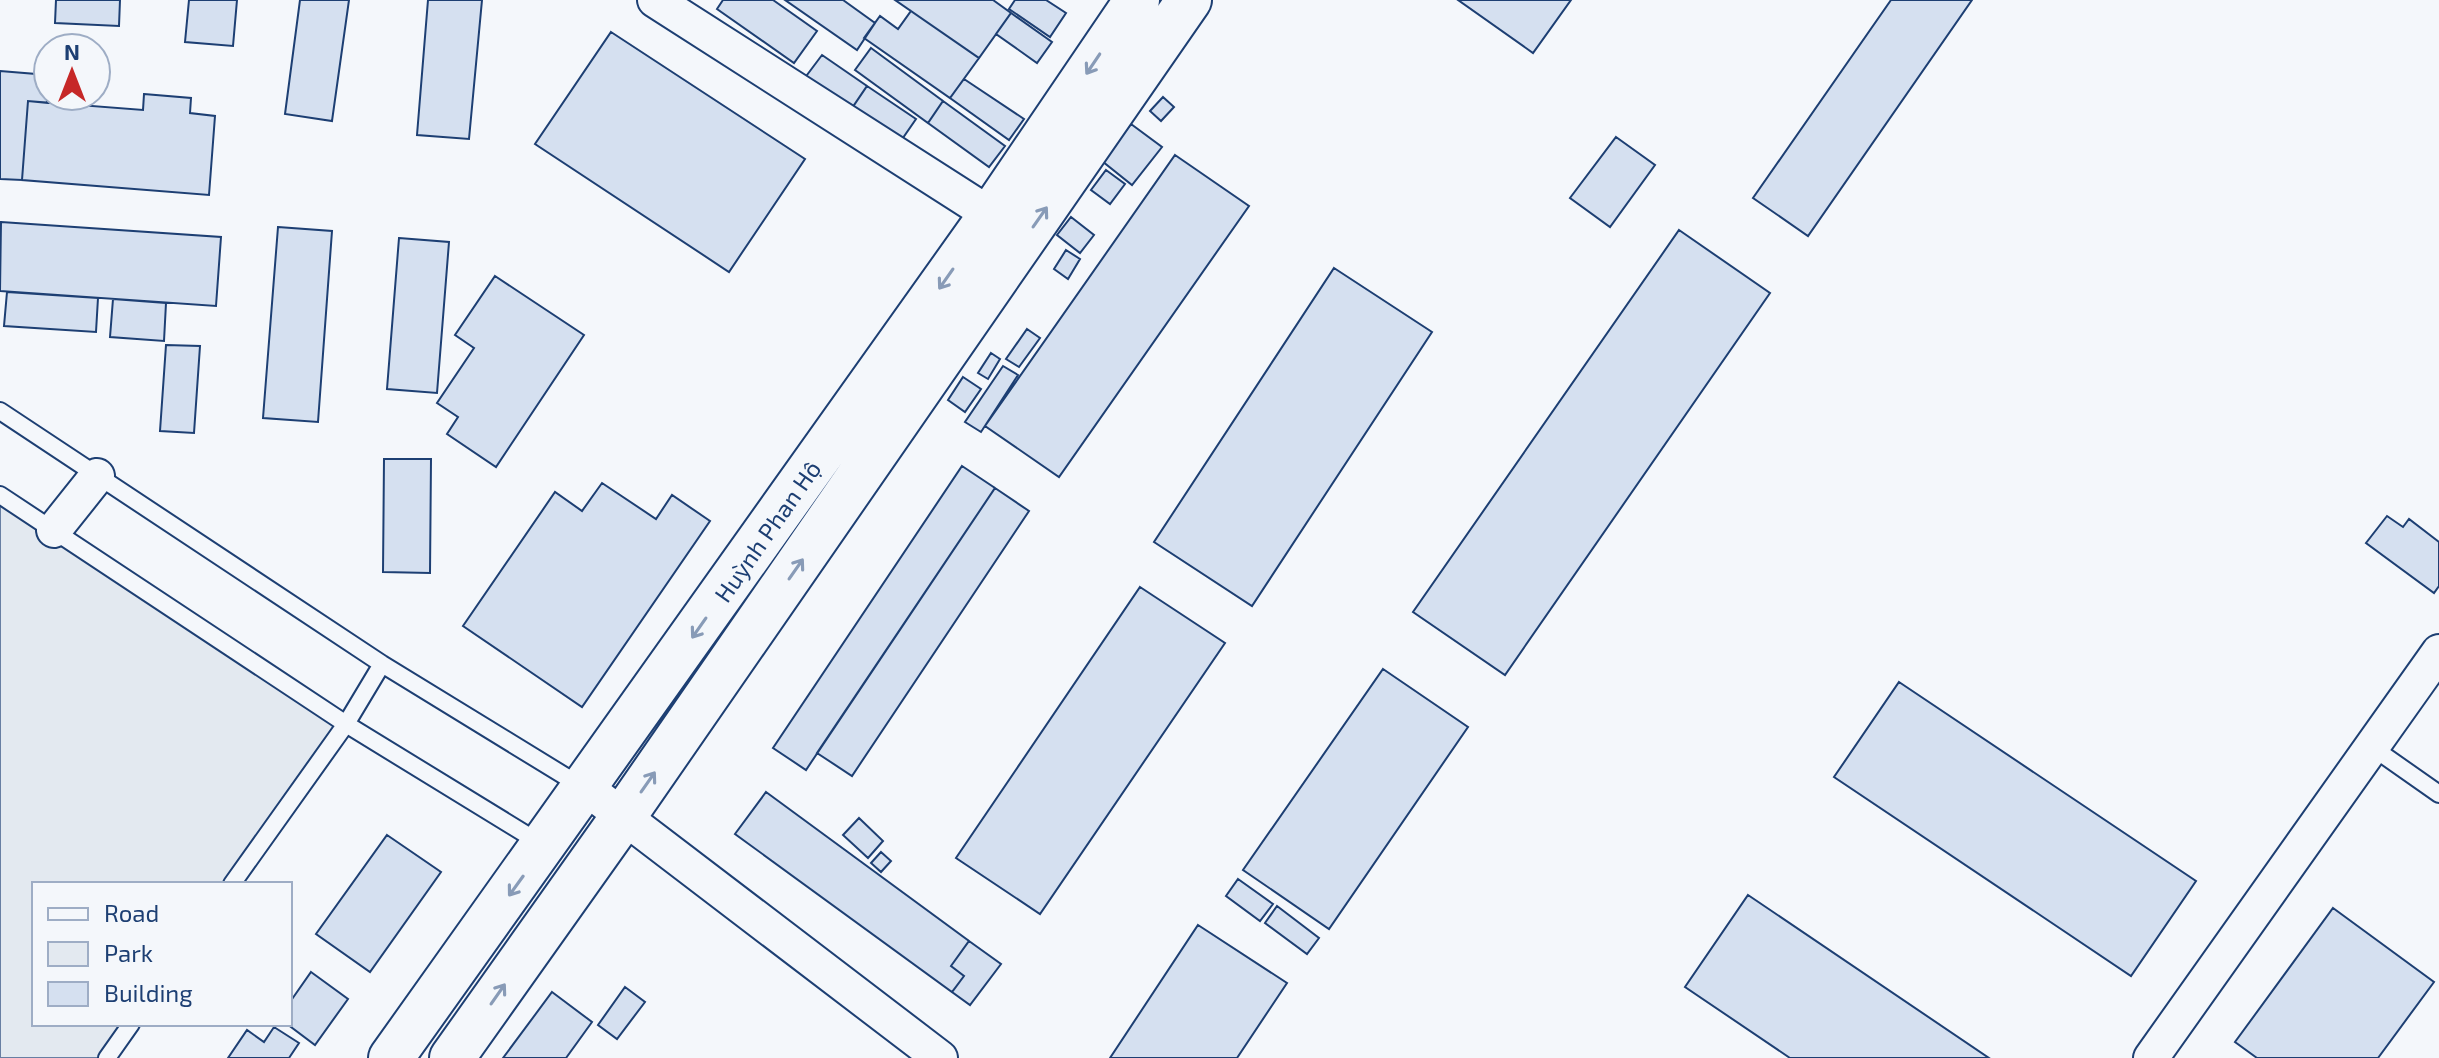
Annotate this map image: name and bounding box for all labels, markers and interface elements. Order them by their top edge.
north arrow [32,32,112,112]
text: N [64,38,80,64]
one-way arrow [1085,53,1101,75]
one-way arrow [1032,206,1048,228]
one-way arrow [938,267,954,289]
street label: Huỳnh Phan Hộ [708,455,826,607]
one-way arrow [788,558,804,580]
one-way arrow [691,617,707,639]
one-way arrow [640,772,656,794]
one-way arrow [508,875,525,896]
legend [32,882,292,1026]
text: Road [104,898,159,927]
text: Park [104,938,153,967]
text: Building [104,978,193,1007]
one-way arrow [490,984,506,1006]

